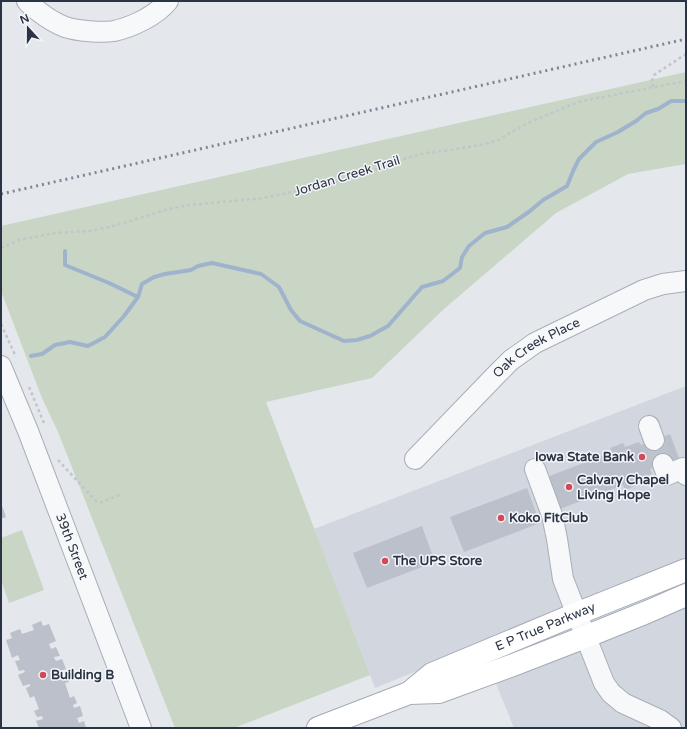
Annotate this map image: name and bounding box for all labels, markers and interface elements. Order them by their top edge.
north arrow [8,8,48,48]
text: N [18,11,31,27]
street label: Jordan Creek Trail [292,152,402,200]
street label: Oak Creek Place [490,314,583,381]
place label: Iowa State Bank [535,449,634,465]
marker: Iowa State Bank [637,452,647,462]
place label: Calvary Chapel Living Hope [577,472,669,503]
marker: Calvary Chapel Living Hope [564,482,574,492]
place label: Koko FitClub [509,510,588,526]
street label: 39th Street [52,511,92,582]
marker: Koko FitClub [496,513,506,523]
place label: The UPS Store [392,553,483,569]
marker: The UPS Store [380,556,390,566]
street label: E P True Parkway [493,599,598,655]
place label: Building B [51,667,114,683]
marker: Building B [38,670,48,680]

